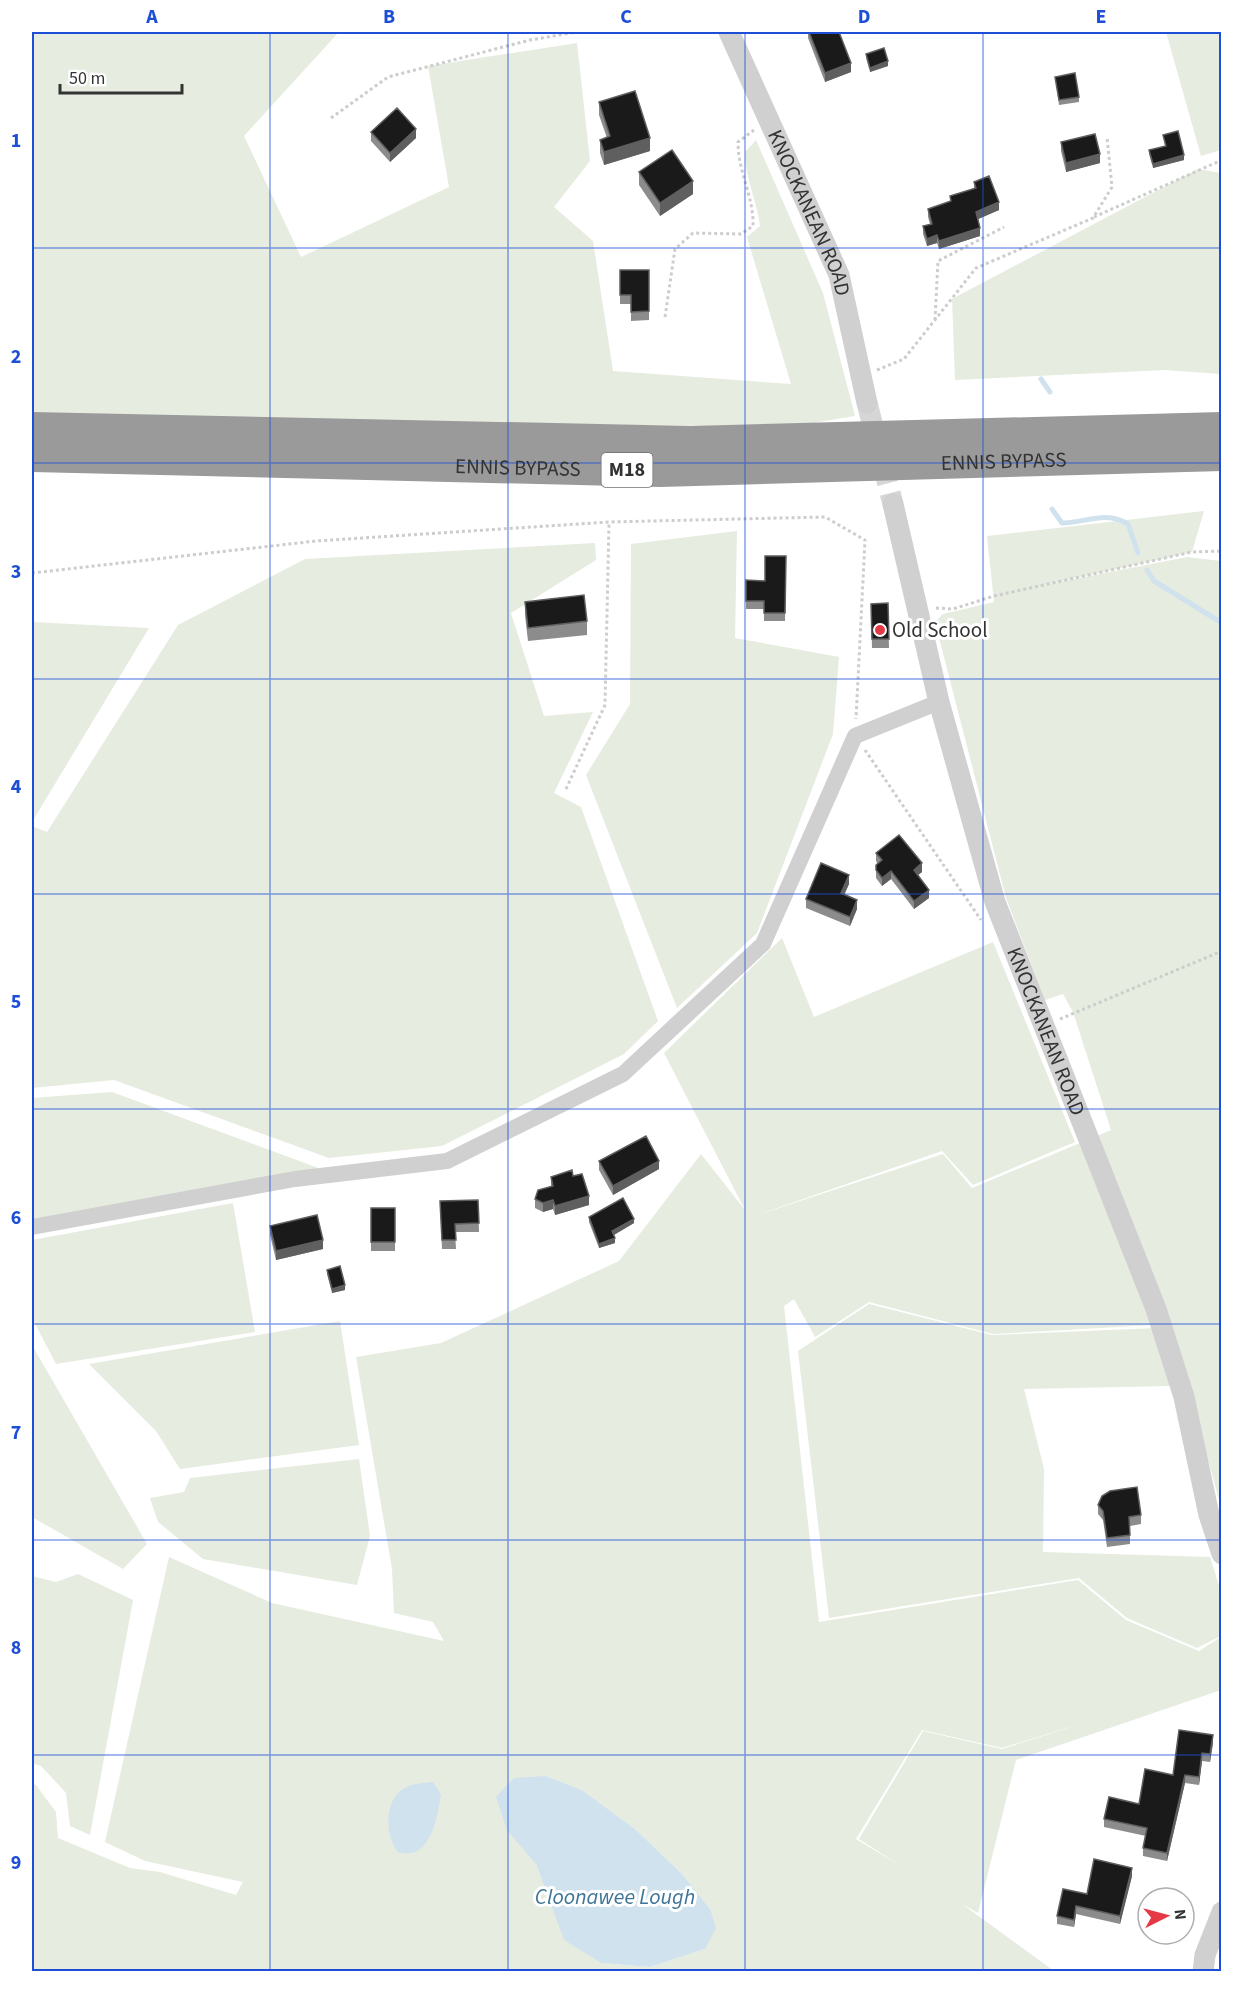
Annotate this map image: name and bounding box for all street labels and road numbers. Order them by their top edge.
street label: KNOCKANEAN ROAD [760,125,858,298]
street label: ENNIS BYPASS [940,444,1067,478]
street label: ENNIS BYPASS [455,451,581,484]
road number: M18 [602,453,652,487]
street label: KNOCKANEAN ROAD [999,943,1093,1120]

